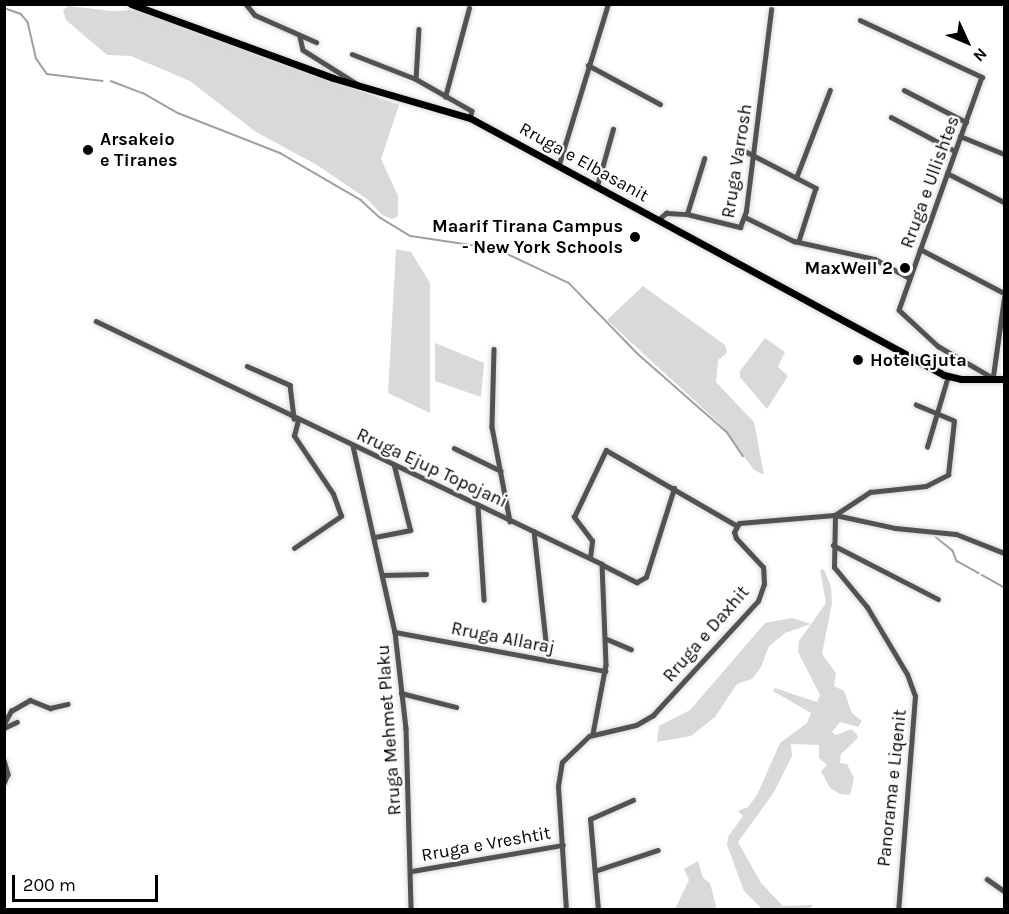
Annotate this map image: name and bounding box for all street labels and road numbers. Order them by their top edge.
street label: Rruga Varrosh [717,102,757,220]
street label: Rruga e Ullishtes [896,113,964,251]
street label: Rruga e Elbasanit [516,118,652,206]
street label: Rruga Ejup Topojani [353,424,511,512]
street label: Rruga e Daxhit [658,582,754,686]
street label: Rruga Allaraj [449,617,557,659]
street label: Rruga Mehmet Plaku [372,644,406,816]
street label: Panorama e Liqenit [873,708,911,868]
street label: Rruga e Vreshtit [420,822,552,866]

